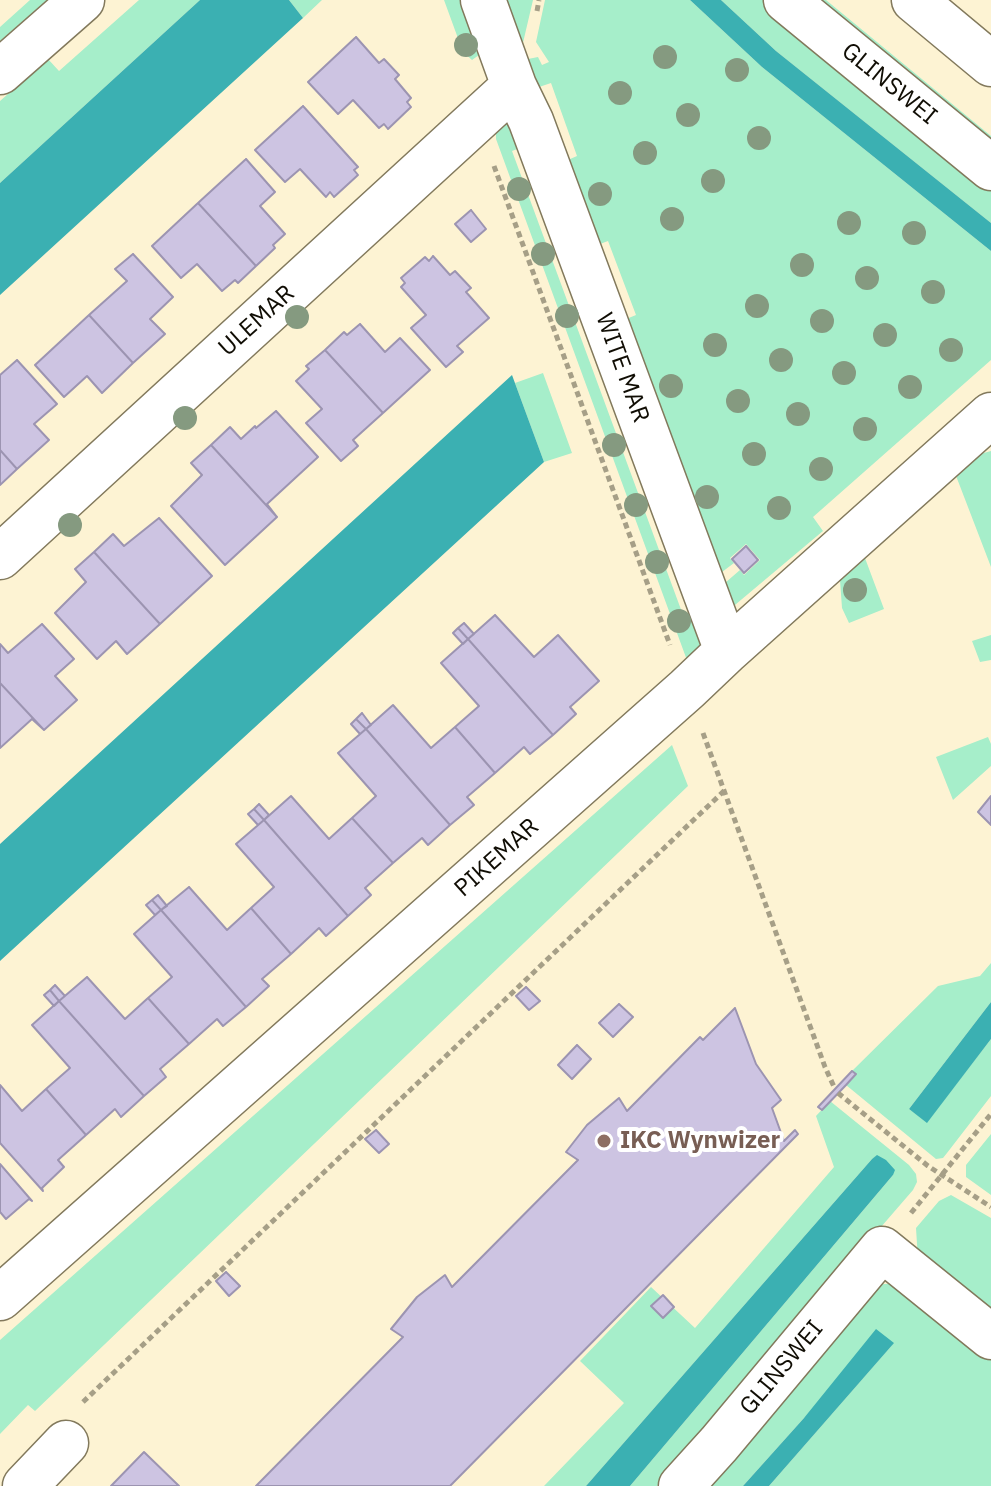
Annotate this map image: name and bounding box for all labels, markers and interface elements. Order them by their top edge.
street label: GLINSWEI [836,37,942,131]
street label: ULEMAR [213,279,301,363]
street label: WITE MAR [589,309,655,427]
street label: PIKEMAR [449,813,545,903]
place label: IKC Wynwizer [620,1127,780,1155]
marker: IKC Wynwizer [595,1132,613,1150]
street label: GLINSWEI [734,1315,830,1421]

